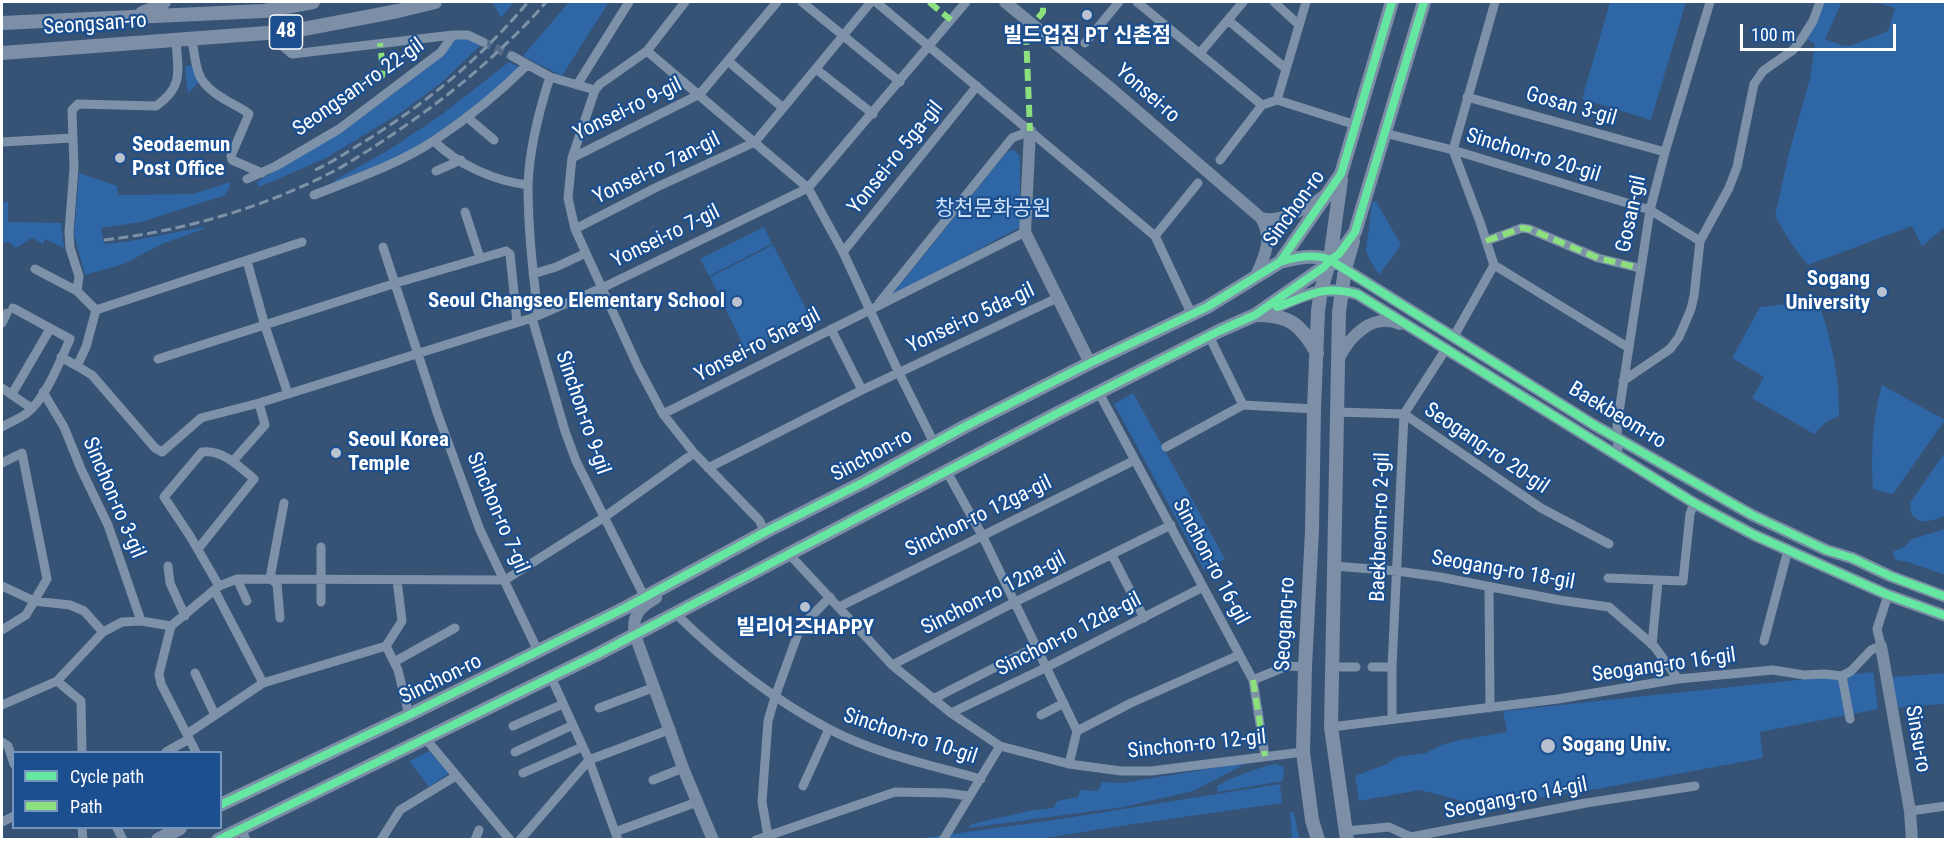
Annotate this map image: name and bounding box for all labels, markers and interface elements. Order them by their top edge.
marker: 빌드업짐 PT 신촌점 [1080,8,1094,22]
street label: Seongsan-ro [42,9,148,41]
scale bar [1743,12,1899,50]
road number: 48 [270,15,302,49]
place label: 빌드업짐 PT 신촌점 [1003,24,1171,50]
text: 100 m [1751,24,1795,45]
street label: Seongsan-ro 22-gil [289,33,429,143]
street label: Yonsei-ro [1110,59,1184,129]
street label: Yonsei-ro 9-gil [570,73,686,147]
street label: Gosan 3-gil [1523,82,1619,132]
street label: Yonsei-ro 5ga-gil [843,96,949,220]
street label: Sinchon-ro 20-gil [1463,124,1603,188]
street label: Yonsei-ro 7an-gil [590,127,724,211]
place label: Seodaemun Post Office [132,133,230,183]
marker: Seodaemun Post Office [113,151,127,165]
street label: Sinchon-ro [1259,166,1331,252]
street label: Gosan-gil [1612,173,1652,255]
park label: 창천문화공원 [935,197,1051,223]
street label: Yonsei-ro 7-gil [608,200,724,274]
place label: Sogang University [1785,267,1870,317]
street label: Yonsei-ro 5da-gil [903,278,1039,360]
marker: Sogang University [1875,285,1889,299]
place label: Seoul Changseo Elementary School [428,289,725,315]
marker: Seoul Changseo Elementary School [730,295,744,309]
street label: Yonsei-ro 5na-gil [691,303,825,389]
street label: Sinchon-ro 9-gil [549,348,615,478]
street label: Baekbeom-ro [1564,377,1670,455]
street label: Seogang-ro 20-gil [1419,398,1553,500]
street label: Sinchon-ro [827,424,917,488]
place label: Seoul Korea Temple [348,428,449,478]
street label: Sinchon-ro 3-gil [76,434,150,562]
marker: Seoul Korea Temple [329,446,343,460]
street label: Sinchon-ro 7-gil [460,449,534,577]
street label: Baekbeom-ro 2-gil [1366,452,1396,602]
street label: Sinchon-ro 12ga-gil [902,471,1056,563]
street label: Sinchon-ro 16-gil [1166,495,1254,629]
street label: Seogang-ro 18-gil [1429,546,1577,596]
street label: Sinchon-ro 12na-gil [917,547,1071,641]
street label: Seogang-ro [1271,576,1301,672]
street label: Sinchon-ro 12da-gil [992,588,1146,682]
marker: 빌리어즈HAPPY [798,600,812,614]
place label: 빌리어즈HAPPY [736,616,874,642]
street label: Seogang-ro 16-gil [1590,643,1738,689]
street label: Sinchon-ro [396,649,486,711]
street label: Sinchon-ro 10-gil [840,704,980,770]
street label: Sinsu-ro [1899,704,1935,774]
street label: Sinchon-ro 12-gil [1126,725,1268,765]
place label: Sogang Univ. [1562,733,1671,759]
marker: Sogang Univ. [1539,737,1557,755]
legend [12,751,222,829]
text: Cycle path [70,766,144,787]
street label: Seogang-ro 14-gil [1442,773,1590,825]
text: Path [70,796,103,817]

